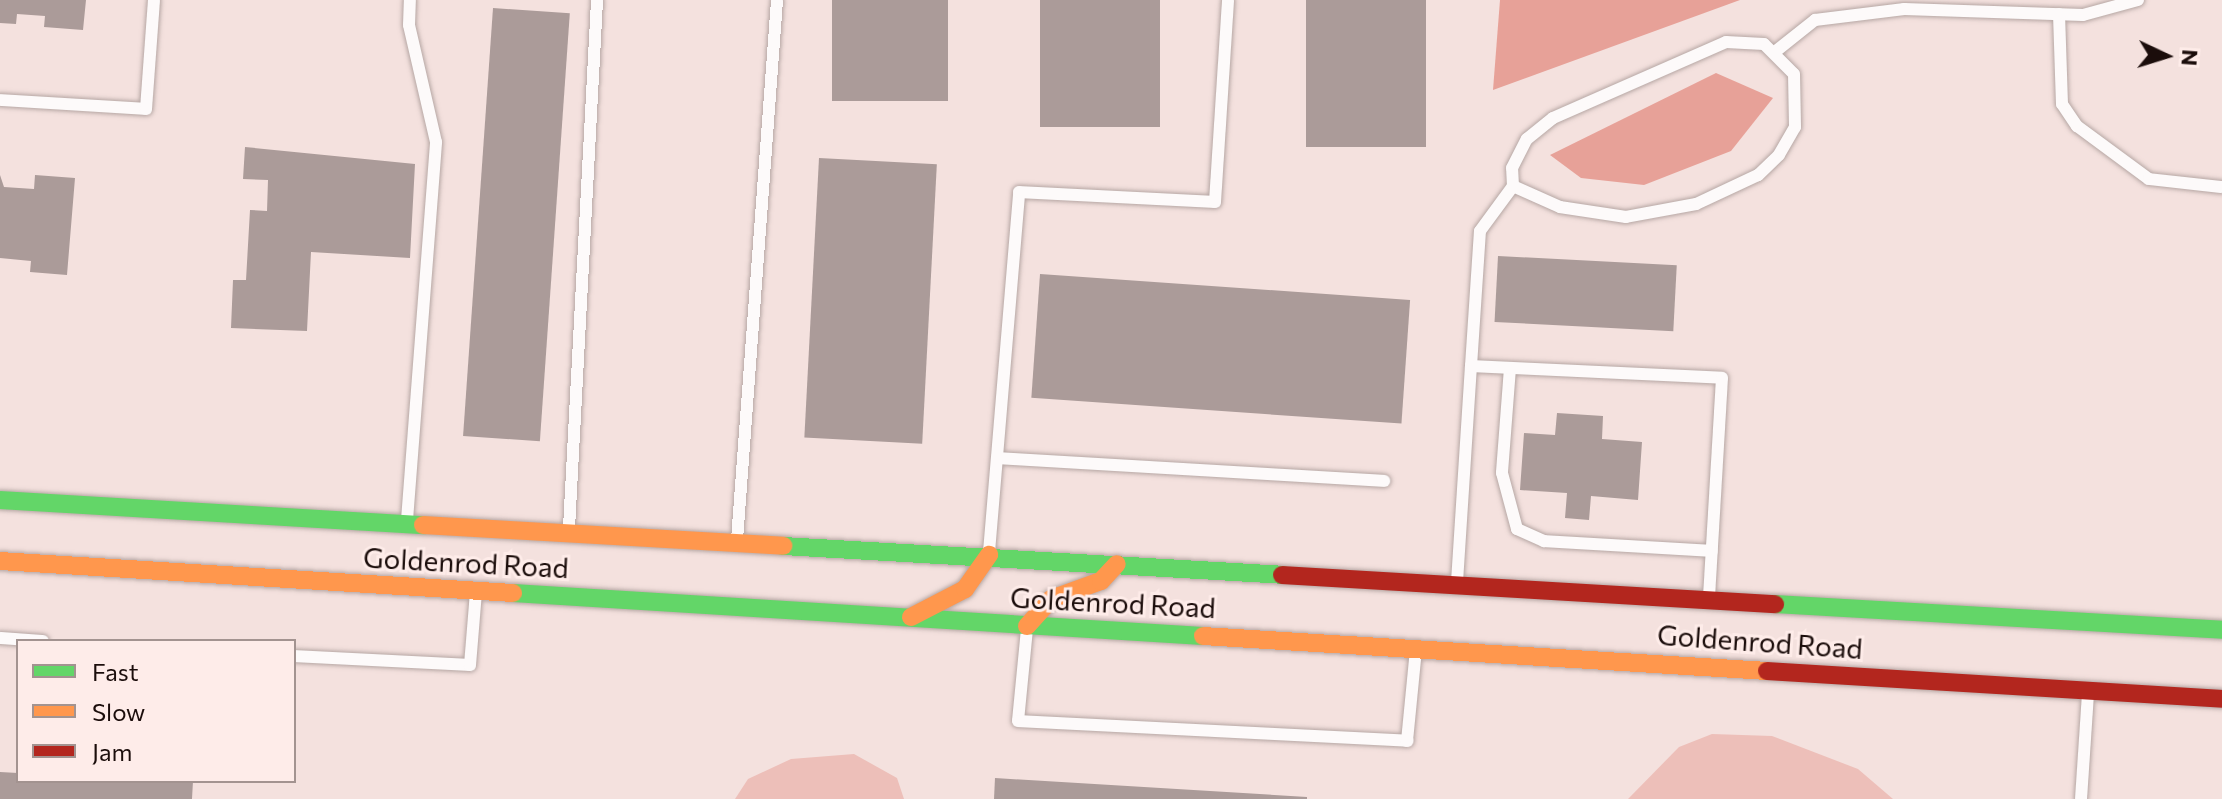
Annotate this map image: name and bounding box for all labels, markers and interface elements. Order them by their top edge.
north arrow [2126,16,2206,96]
text: N [2176,49,2204,67]
street label: Goldenrod Road [362,540,570,584]
street label: Goldenrod Road [1009,580,1217,624]
street label: Goldenrod Road [1656,617,1864,665]
legend [16,639,296,783]
text: Fast [92,657,139,686]
text: Slow [92,697,145,726]
text: Jam [92,737,132,766]

